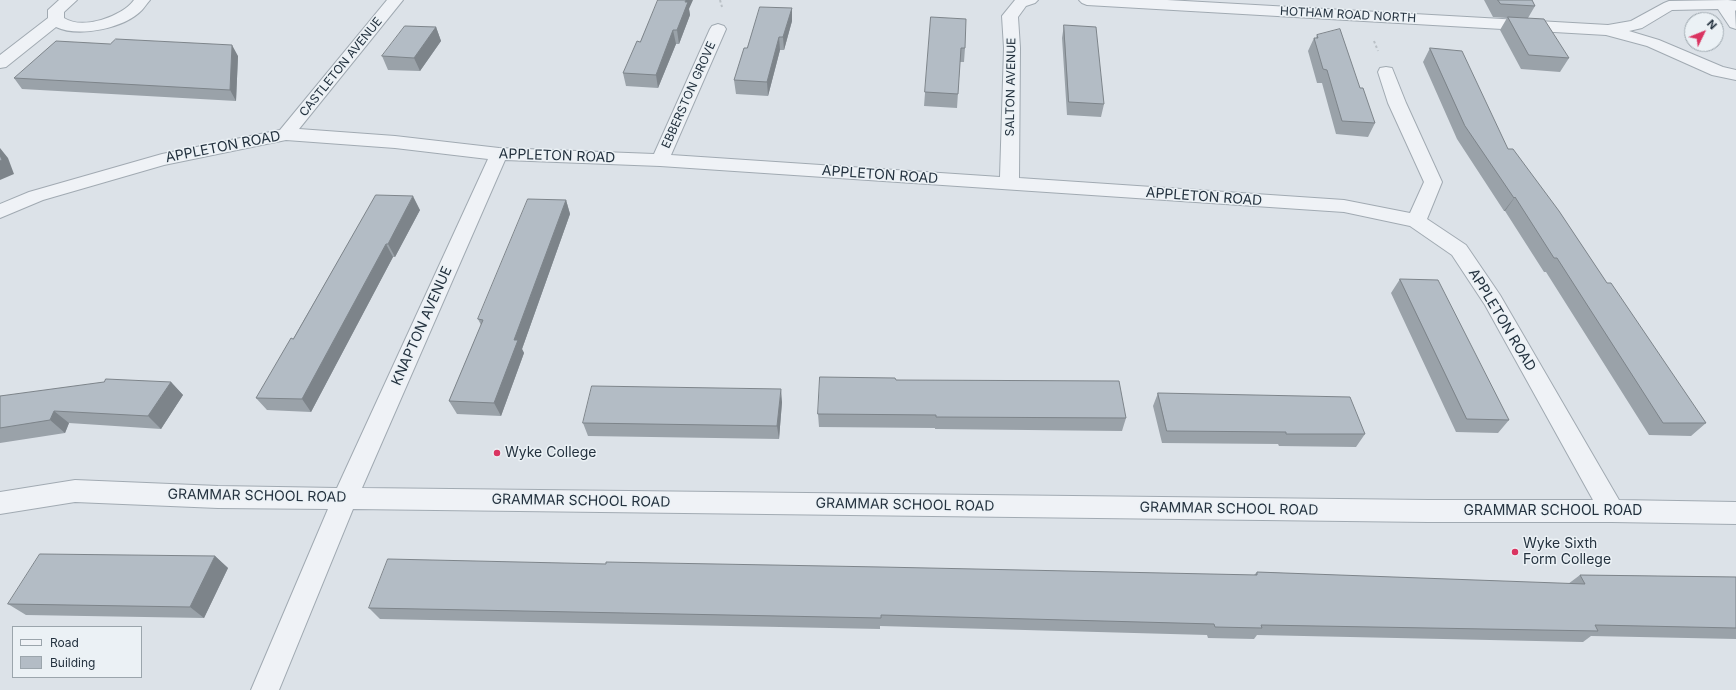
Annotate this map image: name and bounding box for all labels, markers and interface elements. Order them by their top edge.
street label: HOTHAM ROAD NORTH [1280,4,1416,26]
north arrow [1684,12,1724,52]
street label: CASTLETON AVENUE [297,15,385,119]
text: N [1704,17,1720,32]
street label: SALTON AVENUE [1003,38,1019,136]
street label: EBBERSTON GROVE [659,39,719,151]
street label: APPLETON ROAD [164,128,282,166]
street label: APPLETON ROAD [498,146,616,166]
street label: APPLETON ROAD [821,163,939,187]
street label: APPLETON ROAD [1145,185,1263,209]
street label: KNAPTON AVENUE [388,264,456,388]
street label: APPLETON ROAD [1465,266,1539,374]
place label: Wyke College [505,445,597,461]
marker: Wyke College [492,448,502,458]
street label: GRAMMAR SCHOOL ROAD [167,486,347,506]
street label: GRAMMAR SCHOOL ROAD [491,491,671,511]
street label: GRAMMAR SCHOOL ROAD [815,495,995,515]
street label: GRAMMAR SCHOOL ROAD [1139,499,1319,519]
street label: GRAMMAR SCHOOL ROAD [1464,503,1642,519]
place label: Wyke Sixth Form College [1523,536,1611,568]
marker: Wyke Sixth Form College [1510,547,1520,557]
legend [12,626,142,678]
text: Road [50,635,79,650]
text: Building [50,655,95,670]

